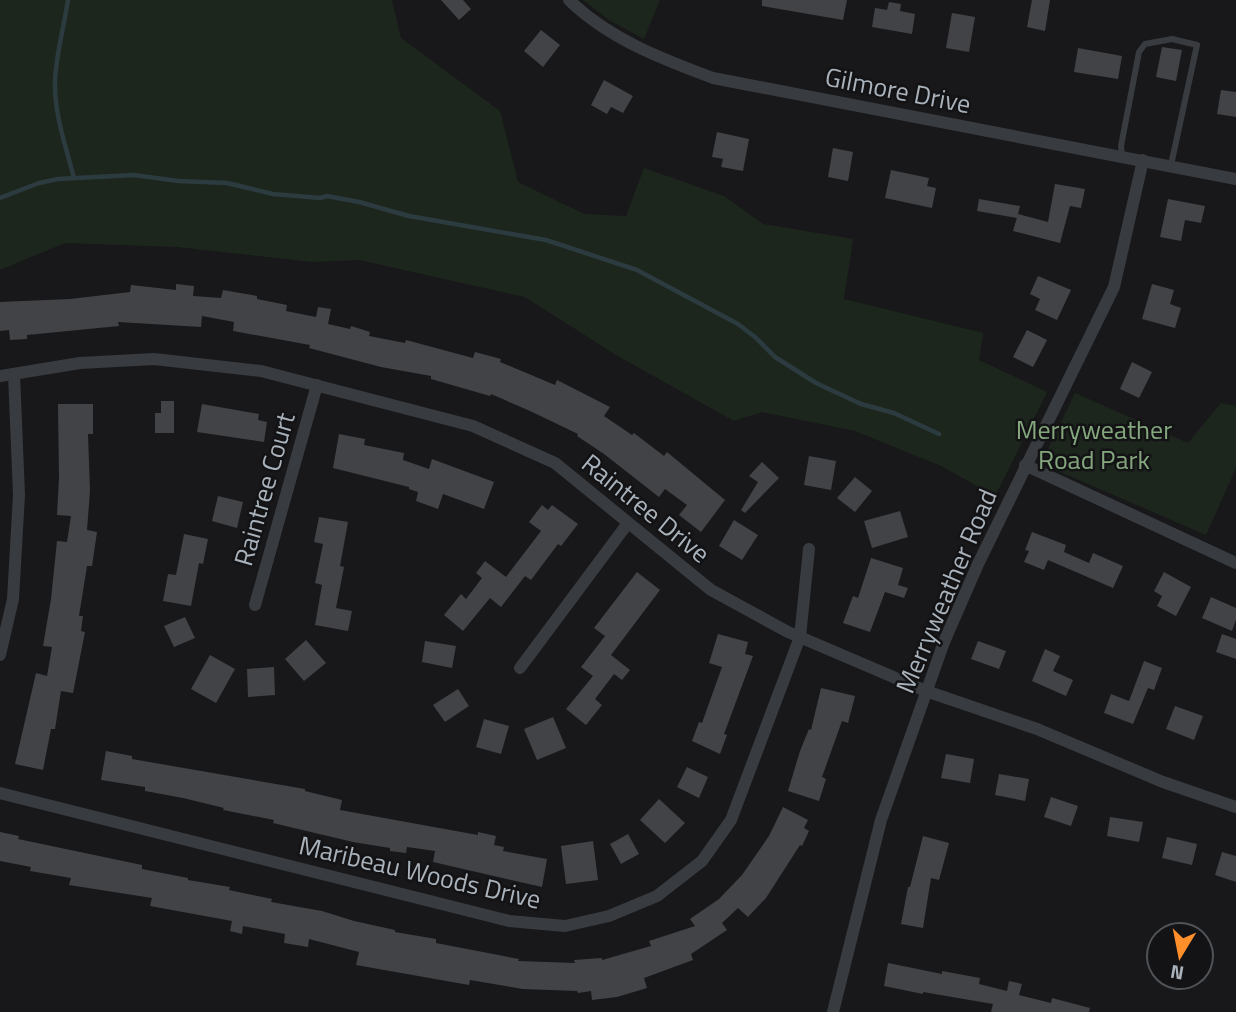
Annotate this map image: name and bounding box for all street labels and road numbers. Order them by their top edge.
street label: Gilmore Drive [822,57,974,123]
street label: Raintree Court [223,408,305,570]
street label: Raintree Drive [573,444,719,572]
street label: Merryweather Road [885,483,1007,699]
street label: Maribeau Woods Drive [295,825,545,919]

